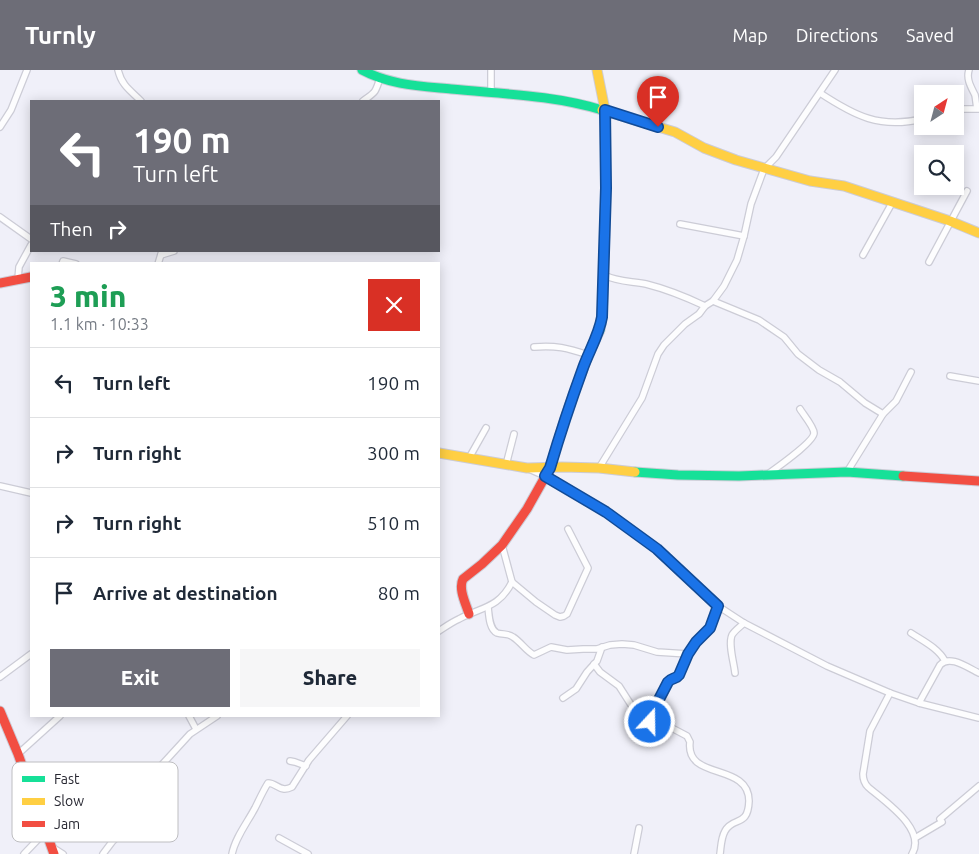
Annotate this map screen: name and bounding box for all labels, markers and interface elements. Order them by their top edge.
text: Turnly [25,22,96,49]
text: Map [732,25,768,45]
text: Directions [796,25,878,45]
text: Saved [906,25,954,45]
pin [637,76,679,127]
icon: arrive [644,83,672,111]
north arrow [914,85,964,135]
map controls [914,85,964,195]
icon: left [50,120,115,185]
text: 190 m [133,120,231,160]
button: search [914,145,964,195]
text: Turn left [133,161,218,186]
icon: right [103,215,131,243]
text: Then [50,218,93,240]
text: 3 min [50,279,126,313]
button: close [368,279,420,331]
text: 1.1 km · 10:33 [50,315,149,333]
icon: left [50,369,78,397]
text: Turn left [93,372,171,394]
text: 190 m [367,372,420,394]
icon: right [50,439,78,467]
text: Turn right [93,442,181,464]
text: 300 m [367,442,420,464]
icon: right [50,509,78,537]
text: Turn right [93,512,181,534]
text: 510 m [367,512,420,534]
icon: arrive [50,579,78,607]
text: Arrive at destination [93,582,278,604]
text: 80 m [378,582,420,604]
button: Exit [50,649,230,707]
button: Share [240,649,420,707]
position arrow [623,695,675,747]
legend [12,762,178,842]
text: Fast [54,771,80,787]
text: Slow [54,793,84,809]
text: Jam [54,816,80,832]

